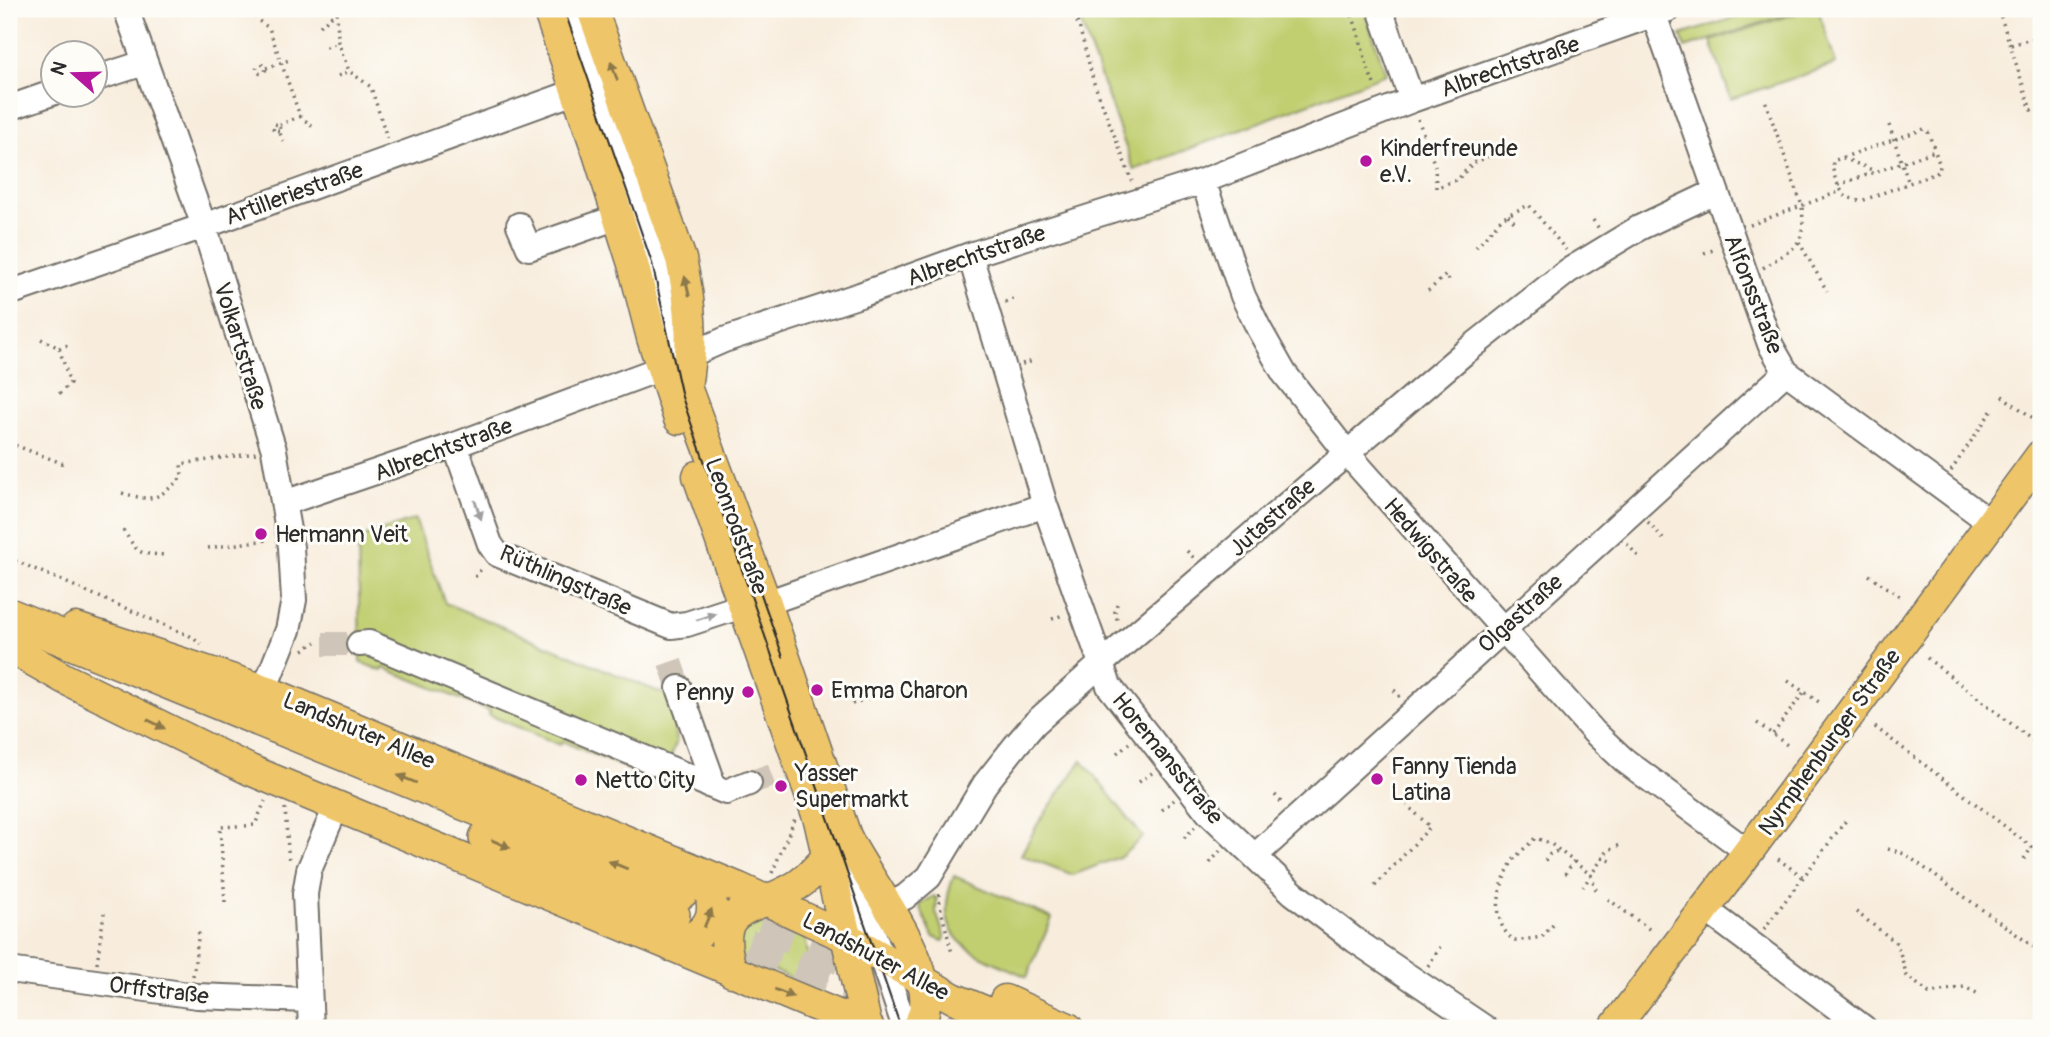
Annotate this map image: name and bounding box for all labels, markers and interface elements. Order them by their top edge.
street label: Albrechtstraße [1437,29,1584,104]
north arrow [38,38,108,108]
text: N [45,58,72,79]
one-way arrow [608,60,619,81]
place label: Kinderfreunde e.V. [1380,134,1518,189]
marker: Kinderfreunde e.V. [1358,153,1374,169]
street label: Artilleriestraße [221,155,368,232]
street label: Albrechtstraße [903,218,1050,293]
street label: Alfonsstraße [1717,230,1790,359]
one-way arrow [681,275,692,297]
street label: Volkartstraße [207,279,274,414]
street label: Albrechtstraße [370,411,517,488]
street label: Leonrodstraße [698,454,775,599]
street label: Jutastraße [1223,472,1322,563]
street label: Hedwigstraße [1377,492,1485,609]
one-way arrow [473,499,484,520]
place label: Hermann Veit [275,520,409,549]
marker: Hermann Veit [253,526,269,542]
street label: Rüthlingstraße [495,538,637,623]
street label: Olgastraße [1472,567,1569,659]
one-way arrow [696,612,717,622]
street label: Nymphenburger Straße [1752,643,1907,841]
place label: Emma Charon [831,676,968,705]
place label: Penny [675,678,734,707]
marker: Emma Charon [809,682,825,698]
marker: Penny [740,684,756,700]
street label: Landshuter Allee [278,685,440,776]
street label: Horemansstraße [1106,686,1230,831]
one-way arrow [146,719,166,730]
place label: Fanny Tienda Latina [1391,752,1517,807]
place label: Yasser Supermarkt [794,759,909,814]
place label: Netto City [595,766,695,795]
marker: Fanny Tienda Latina [1369,771,1385,787]
marker: Netto City [573,772,589,788]
one-way arrow [397,774,418,785]
marker: Yasser Supermarkt [773,778,789,794]
one-way arrow [491,839,512,850]
one-way arrow [607,860,628,871]
street label: Landshuter Allee [797,906,955,1008]
one-way arrow [703,907,714,928]
street label: Orffstraße [107,970,211,1011]
one-way arrow [774,988,795,999]

